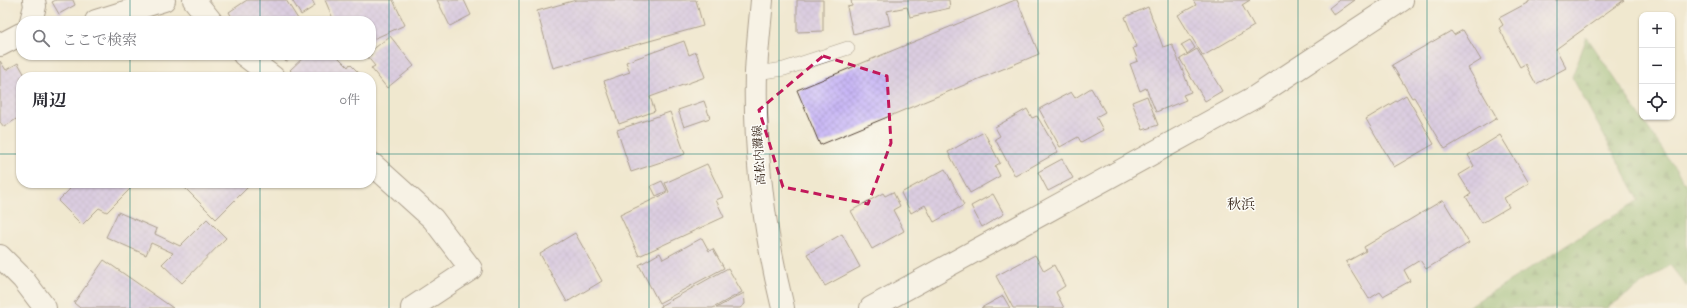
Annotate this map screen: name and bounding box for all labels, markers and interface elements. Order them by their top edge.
map controls [1639,12,1675,120]
button: + [1639,12,1675,48]
search box [16,16,376,60]
icon: search [30,27,52,49]
text: ここで検索 [62,31,137,49]
button: − [1639,48,1675,84]
button: locate [1639,84,1675,120]
text: 周辺 [32,90,66,111]
text: 0件 [339,92,360,108]
street label: 高松内灘線 [750,125,768,185]
district label: 秋浜 [1227,196,1255,213]

